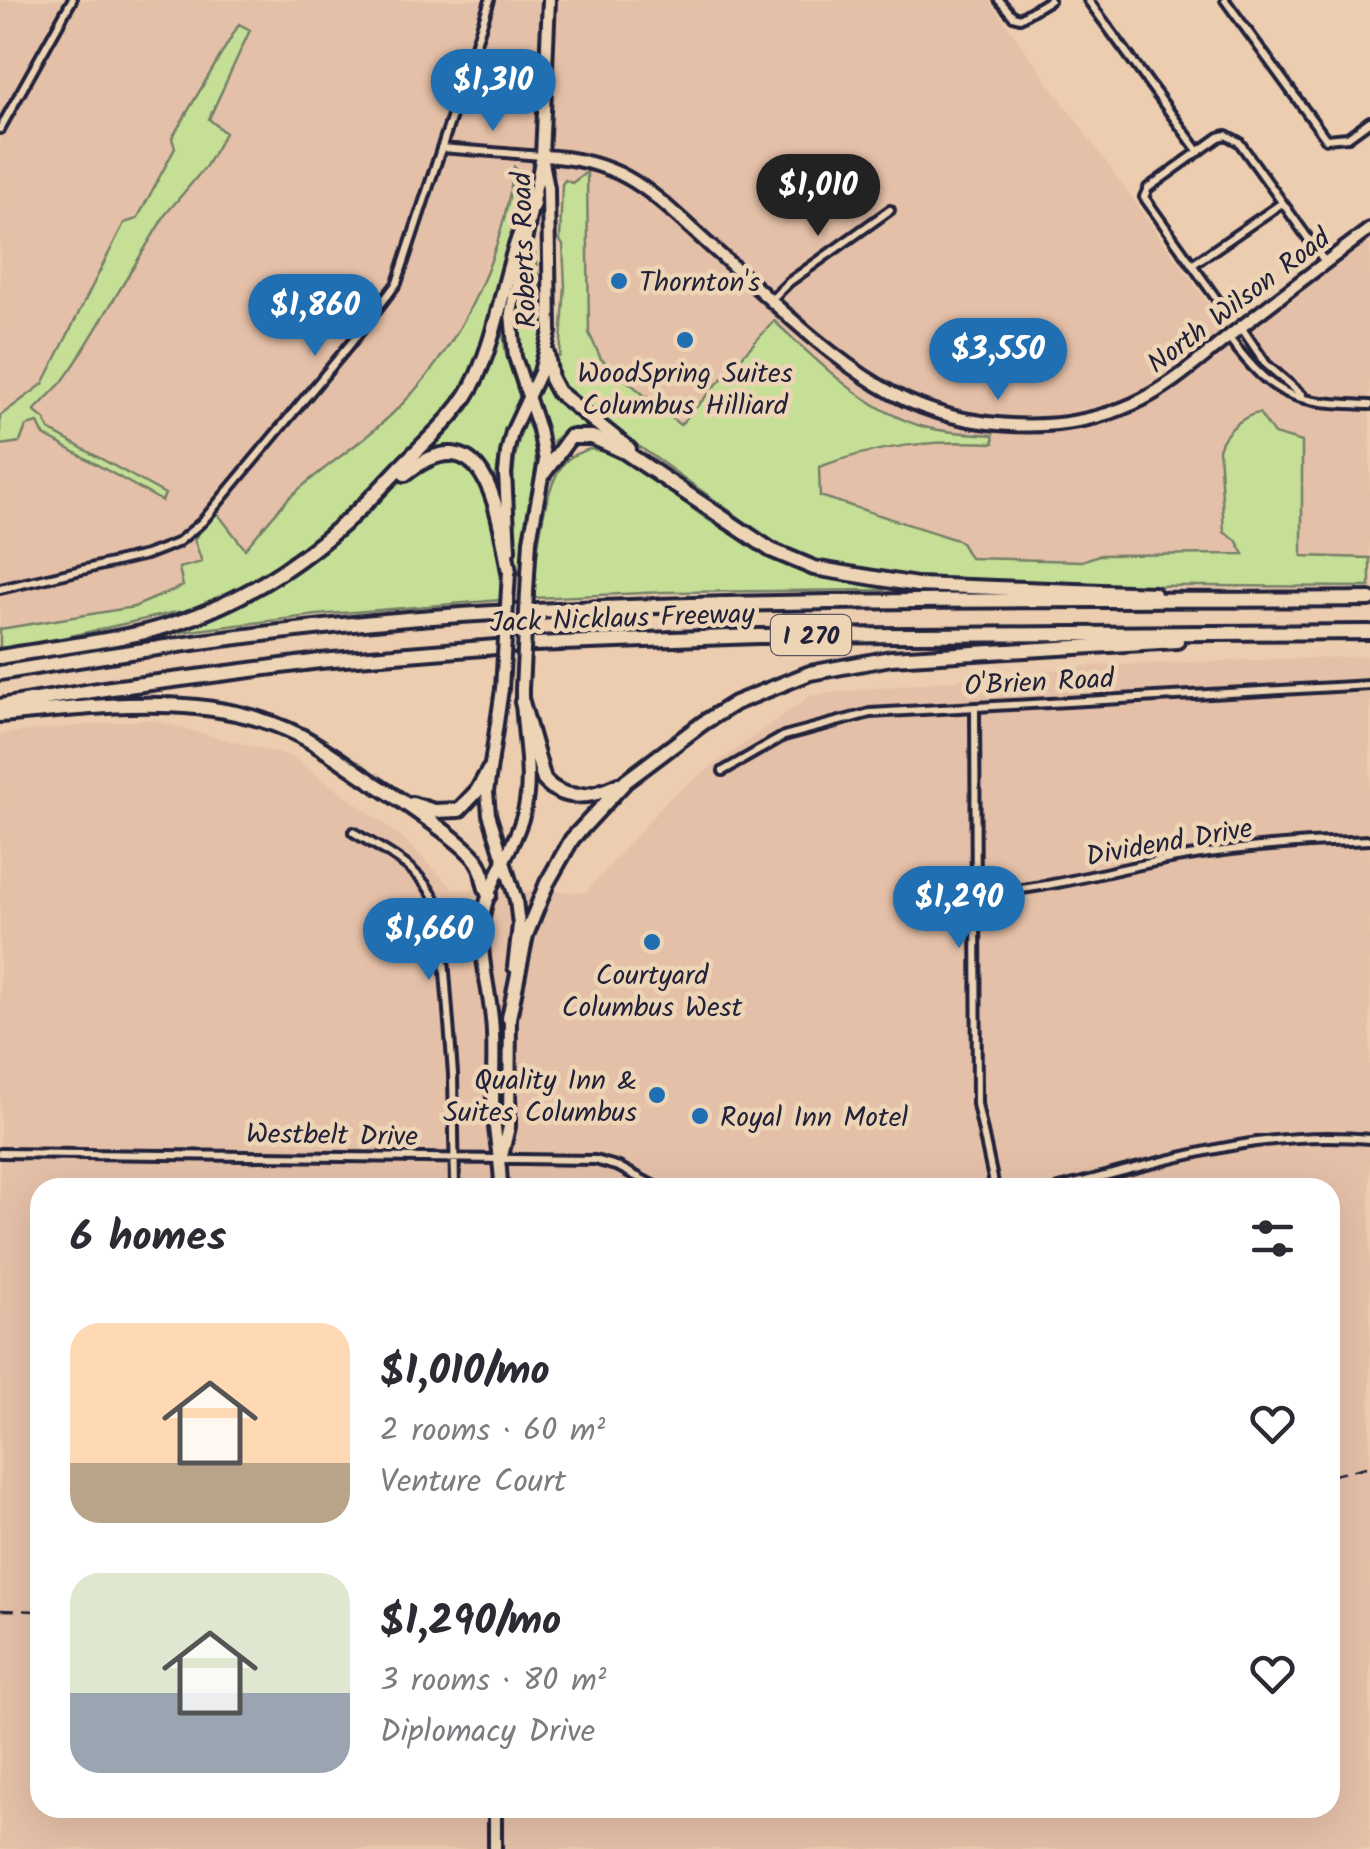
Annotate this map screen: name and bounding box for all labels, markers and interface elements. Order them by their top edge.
pin: $1,310 [412,49,574,134]
text: $1,310 [453,56,533,107]
pin: $1,010 [737,154,899,239]
text: $1,010 [778,161,858,212]
street label: Roberts Road [500,170,551,329]
street label: North Wilson Road [1138,217,1342,386]
place label: Thornton's [639,261,760,306]
marker: Thornton's [608,270,630,292]
pin: $1,860 [234,274,396,359]
text: $1,860 [270,281,360,332]
pin: $3,550 [917,318,1079,403]
text: $3,550 [951,325,1045,376]
marker: WoodSpring Suites Columbus Hilliard [674,329,696,351]
place label: WoodSpring Suites Columbus Hilliard [577,352,793,429]
street label: Jack Nicklaus Freeway [489,592,756,647]
road number: I 270 [771,615,851,655]
street label: O'Brien Road [963,657,1116,710]
street label: Dividend Drive [1083,807,1257,880]
pin: $1,290 [878,866,1040,951]
text: $1,290 [915,873,1003,924]
pin: $1,660 [348,898,510,983]
text: $1,660 [385,905,473,956]
marker: Courtyard Columbus West [641,931,663,953]
place label: Courtyard Columbus West [562,954,743,1031]
place label: Quality Inn & Suites Columbus [443,1059,637,1136]
marker: Quality Inn & Suites Columbus [646,1084,668,1106]
place label: Royal Inn Motel [720,1096,908,1141]
marker: Royal Inn Motel [689,1105,711,1127]
street label: Westbelt Drive [246,1113,419,1161]
text: 6 homes [70,1205,226,1272]
icon: filters [1245,1211,1300,1266]
text: $1,010/mo [380,1339,550,1406]
icon: home [150,1363,270,1483]
icon: heart [1245,1396,1300,1451]
text: 2 rooms · 60 m² [380,1406,605,1457]
text: Venture Court [380,1457,566,1508]
text: $1,290/mo [380,1589,561,1656]
icon: home [150,1613,270,1733]
icon: heart [1245,1646,1300,1701]
text: 3 rooms · 80 m² [380,1656,606,1707]
text: Diplomacy Drive [380,1707,595,1758]

